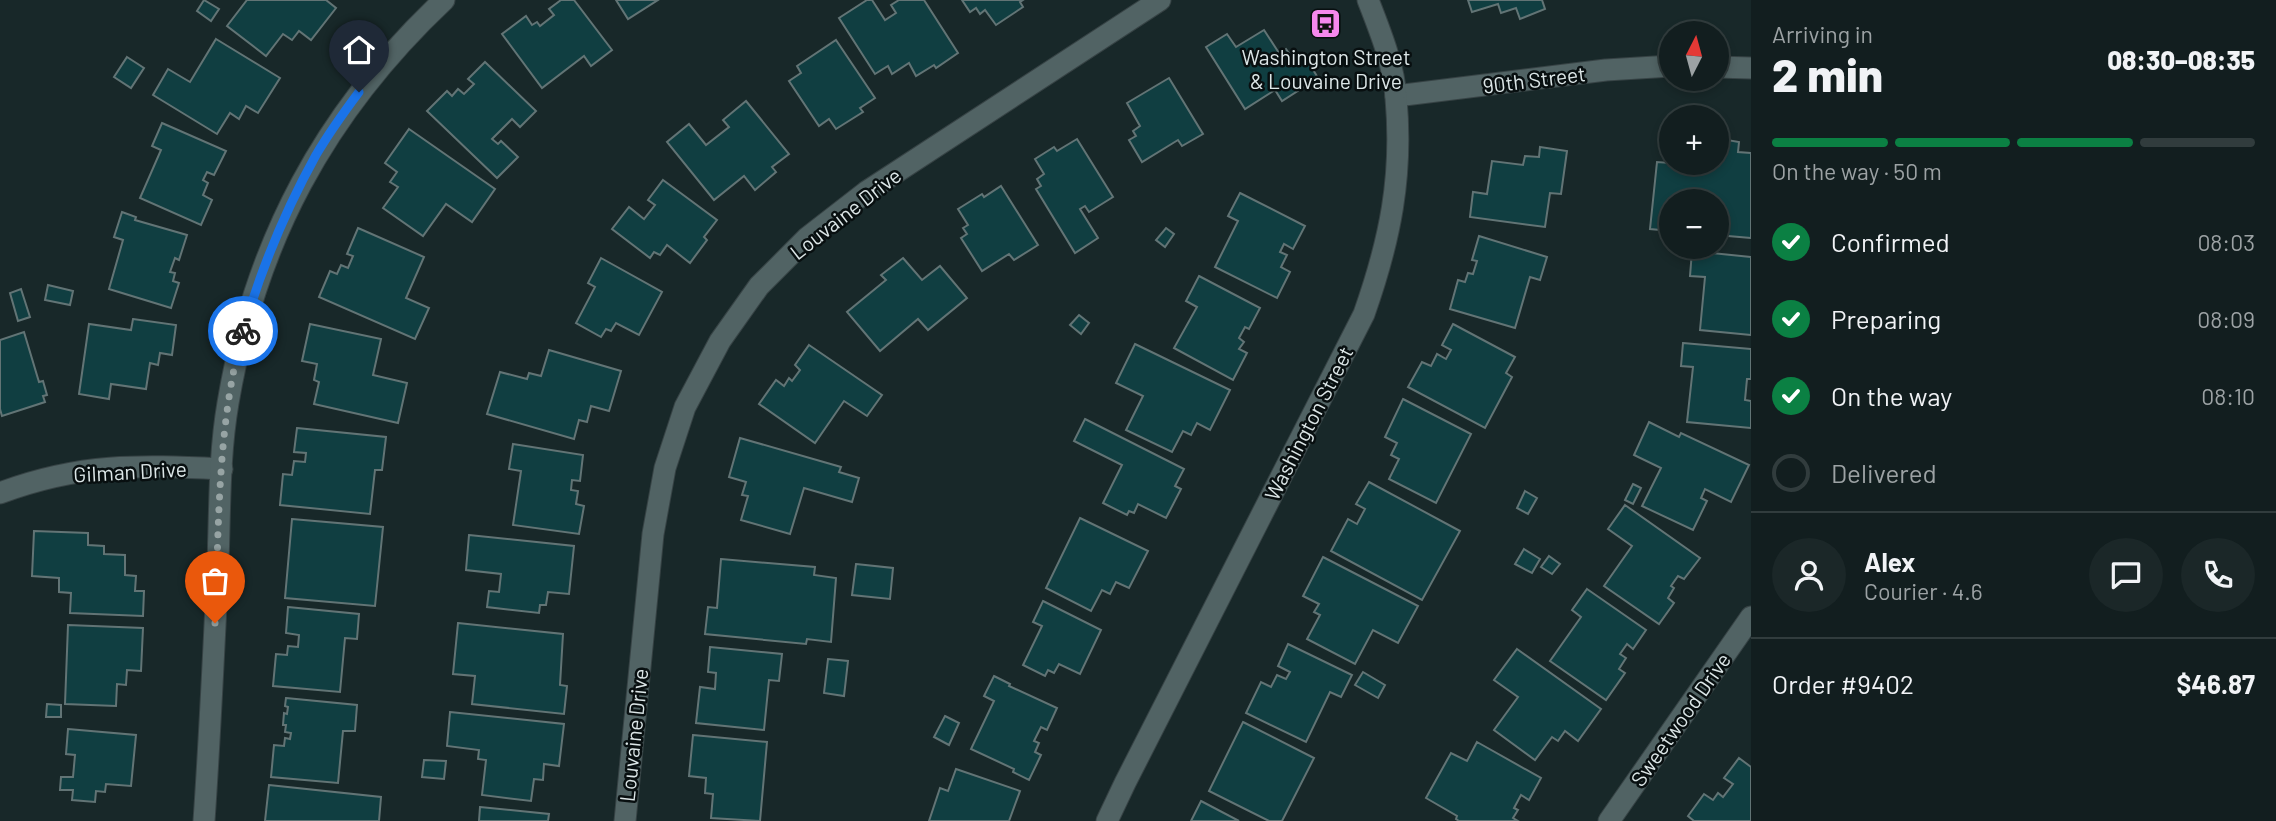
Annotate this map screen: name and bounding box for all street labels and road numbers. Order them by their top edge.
street label: 90th Street [1481,60,1587,98]
street label: Louvaine Drive [785,162,905,264]
street label: Washington Street [1258,342,1358,504]
street label: Gilman Drive [73,456,187,486]
street label: Sweetwood Drive [1625,648,1735,790]
street label: Louvaine Drive [614,667,652,803]

